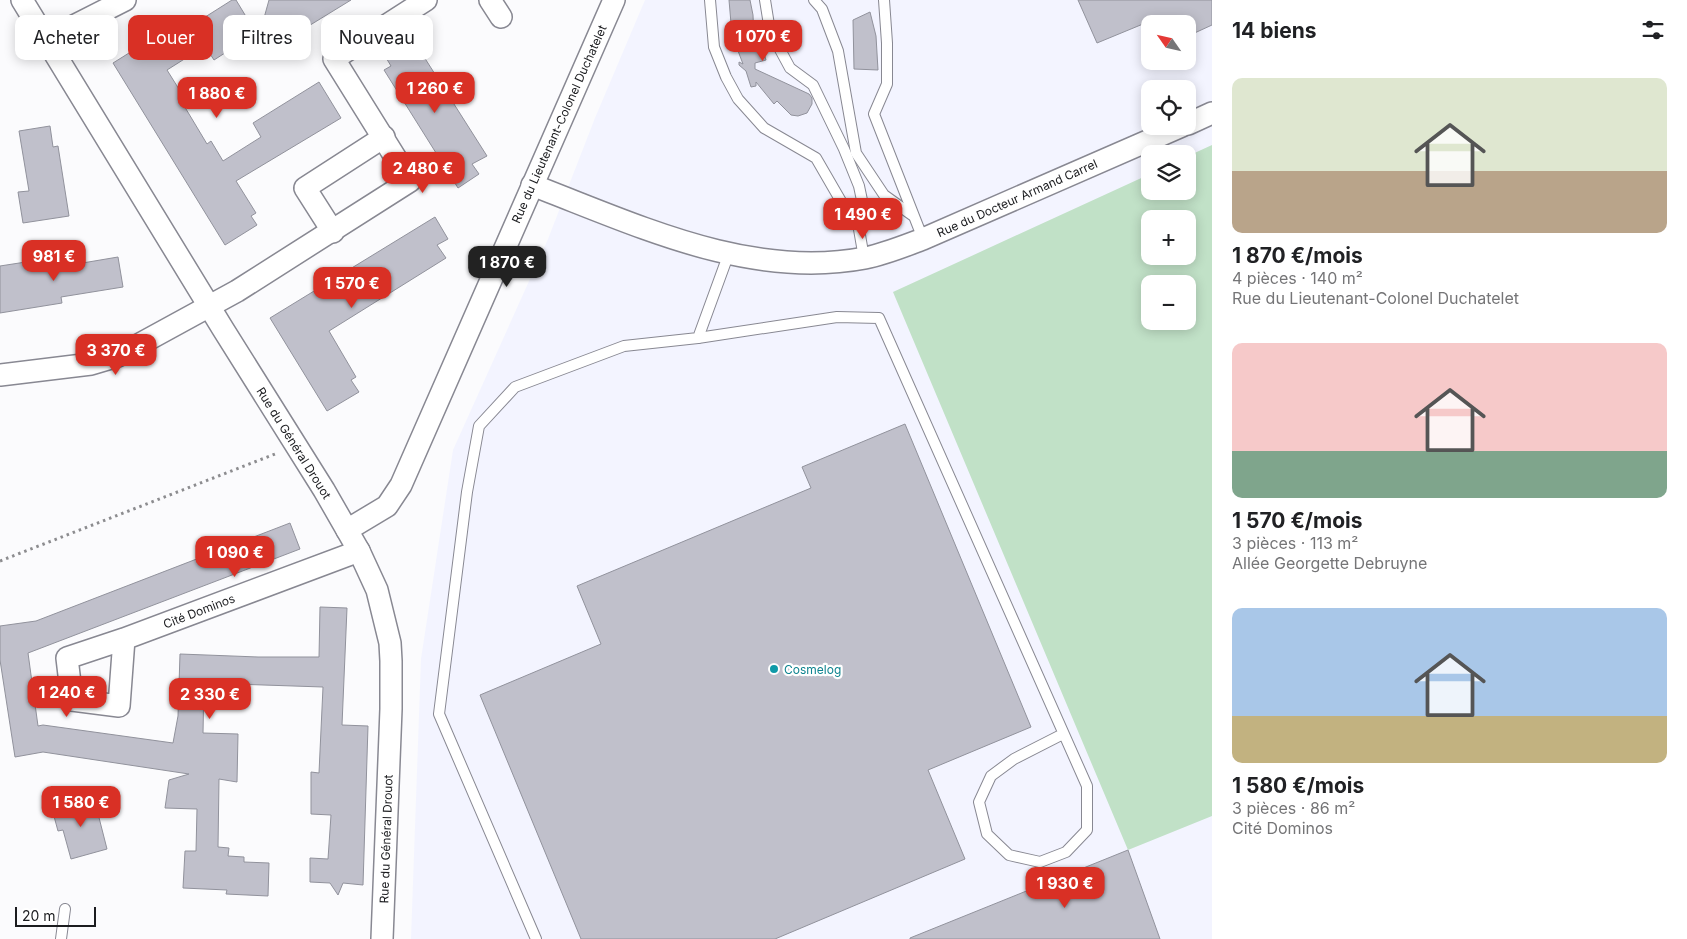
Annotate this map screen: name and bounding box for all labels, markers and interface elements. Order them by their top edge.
chip: Acheter [15,15,118,60]
chip: Louer [128,15,213,60]
chip: Filtres [223,15,311,60]
chip: Nouveau [321,15,433,60]
north arrow [1141,15,1196,70]
map controls [1141,15,1196,330]
icon: filters [1639,16,1667,44]
text: 14 biens [1232,18,1317,43]
pin: 1 070 € [717,20,809,62]
street label: Rue du Lieutenant-Colonel Duchatelet [508,23,610,225]
text: 1 070 € [735,26,791,46]
pin: 1 260 € [389,72,481,114]
pin: 1 880 € [171,76,263,119]
text: 1 260 € [407,78,463,98]
button: locate [1141,80,1196,135]
text: 1 880 € [188,83,246,103]
icon: home [1405,110,1495,200]
button: layers [1141,145,1196,200]
pin: 2 480 € [377,152,469,194]
street label: Rue du Docteur Armand Carrel [934,156,1100,240]
text: 2 480 € [393,158,453,178]
pin: 1 490 € [817,198,909,240]
text: 1 490 € [834,204,892,224]
button: + [1141,210,1196,265]
pin: 981 € [19,240,89,282]
text: 1 870 €/mois [1232,243,1363,268]
text: 981 € [33,246,75,266]
pin: 1 870 € [461,246,553,288]
text: 1 870 € [479,252,535,272]
pin: 1 570 € [306,266,398,309]
text: 4 pièces · 140 m² [1232,268,1363,288]
text: 1 570 € [324,273,380,293]
button: − [1141,275,1196,330]
text: Rue du Lieutenant-Colonel Duchatelet [1232,288,1519,308]
pin: 3 370 € [70,334,162,376]
text: 3 370 € [86,340,146,360]
icon: home [1405,375,1495,465]
street label: Rue du Général Drouot [253,384,335,502]
text: 1 570 €/mois [1232,508,1363,533]
text: 3 pièces · 113 m² [1232,533,1358,553]
pin: 1 090 € [189,536,281,578]
text: 1 090 € [206,542,264,562]
text: Allée Georgette Debruyne [1232,553,1427,573]
street label: Cité Dominos [161,590,237,632]
icon: home [1405,640,1495,730]
place label: Cosmelog [784,662,841,677]
marker: Cosmelog [768,663,780,675]
pin: 1 240 € [21,676,113,718]
pin: 2 330 € [164,678,256,720]
text: 1 240 € [39,682,95,702]
text: 2 330 € [180,684,240,704]
text: 1 580 €/mois [1232,773,1364,798]
street label: Rue du Général Drouot [376,774,396,904]
pin: 1 580 € [35,786,127,828]
text: 1 580 € [53,792,109,812]
text: 3 pièces · 86 m² [1232,798,1355,818]
text: Cité Dominos [1232,818,1333,838]
pin: 1 930 € [1019,866,1111,909]
text: 1 930 € [1037,873,1093,893]
scale bar [15,904,96,927]
text: 20 m [22,907,56,924]

